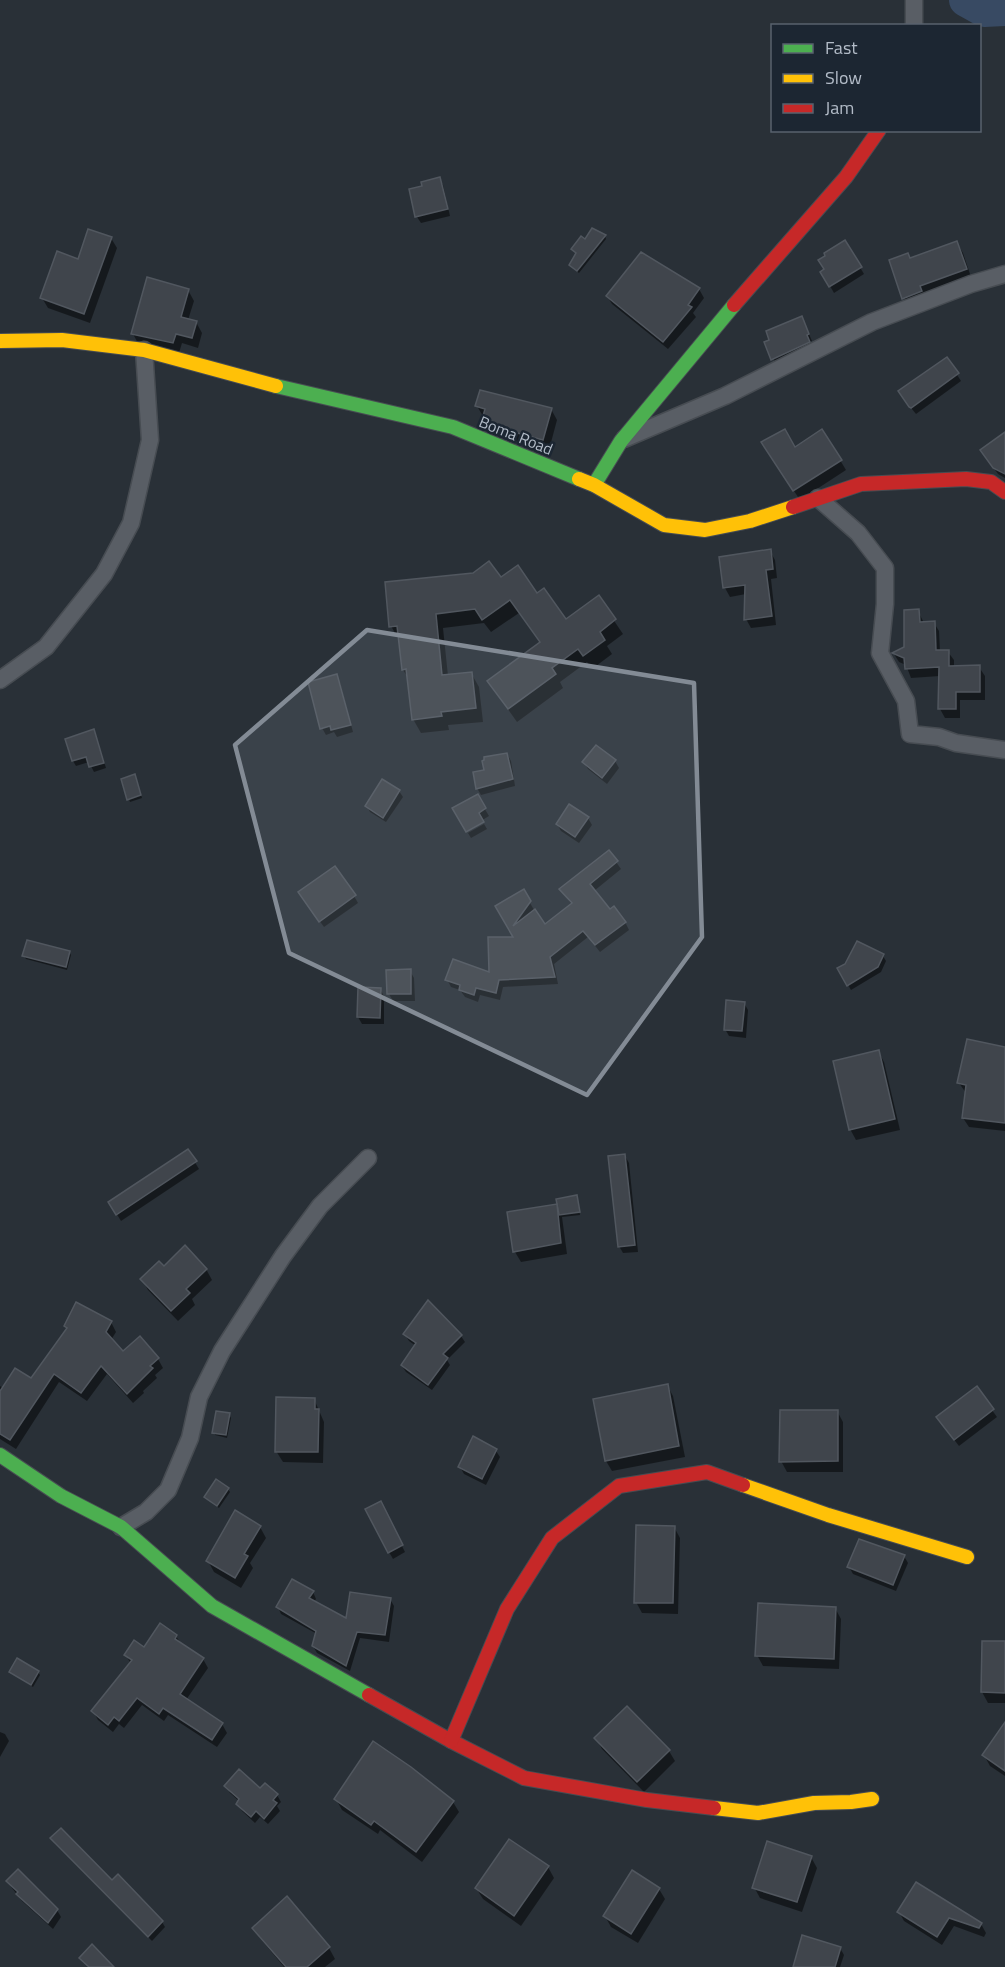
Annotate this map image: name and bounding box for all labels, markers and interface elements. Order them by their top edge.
legend [771,24,981,132]
text: Fast [825,34,858,61]
text: Slow [825,64,862,91]
text: Jam [825,94,854,121]
street label: Boma Road [475,409,557,461]

